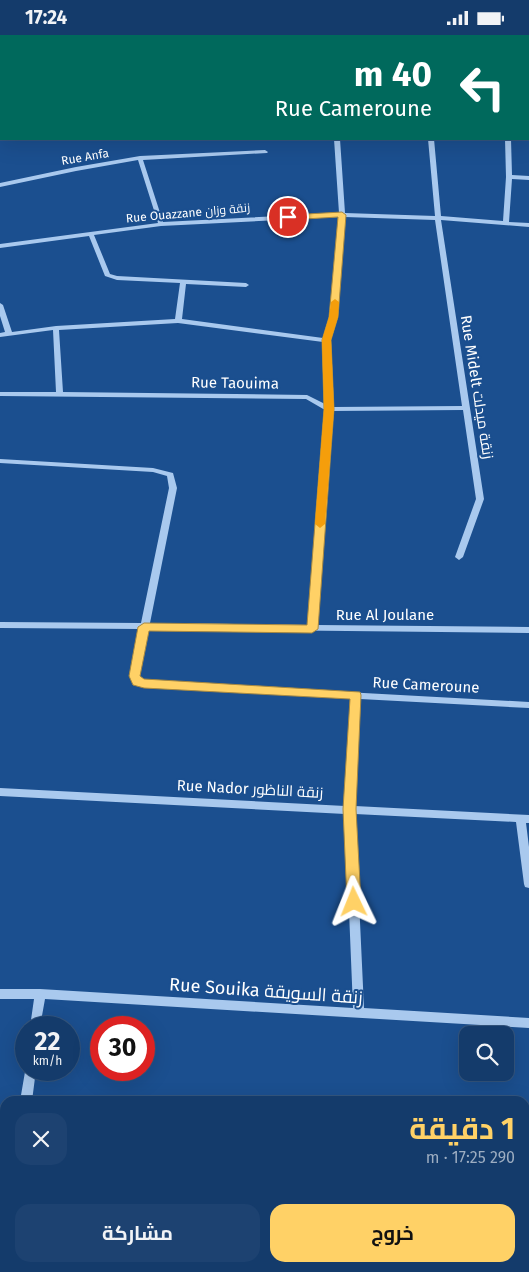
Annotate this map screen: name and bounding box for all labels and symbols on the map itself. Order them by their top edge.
street label: Rue Anfa [60,146,110,168]
pin [267,196,309,238]
street label: Rue Ouazzane زنقة وزان [125,201,251,225]
street label: Rue Midelt زنقة ميدلت [457,314,497,460]
street label: Rue Taouima [191,373,279,393]
street label: Rue Al Joulane [336,606,434,624]
street label: Rue Cameroune [372,673,480,697]
street label: Rue Nador زنقة الناظور [176,776,324,802]
position arrow [327,875,379,927]
street label: Rue Souika زنقة السويقة [169,973,363,1009]
speed limit sign: 30 [90,1016,155,1081]

